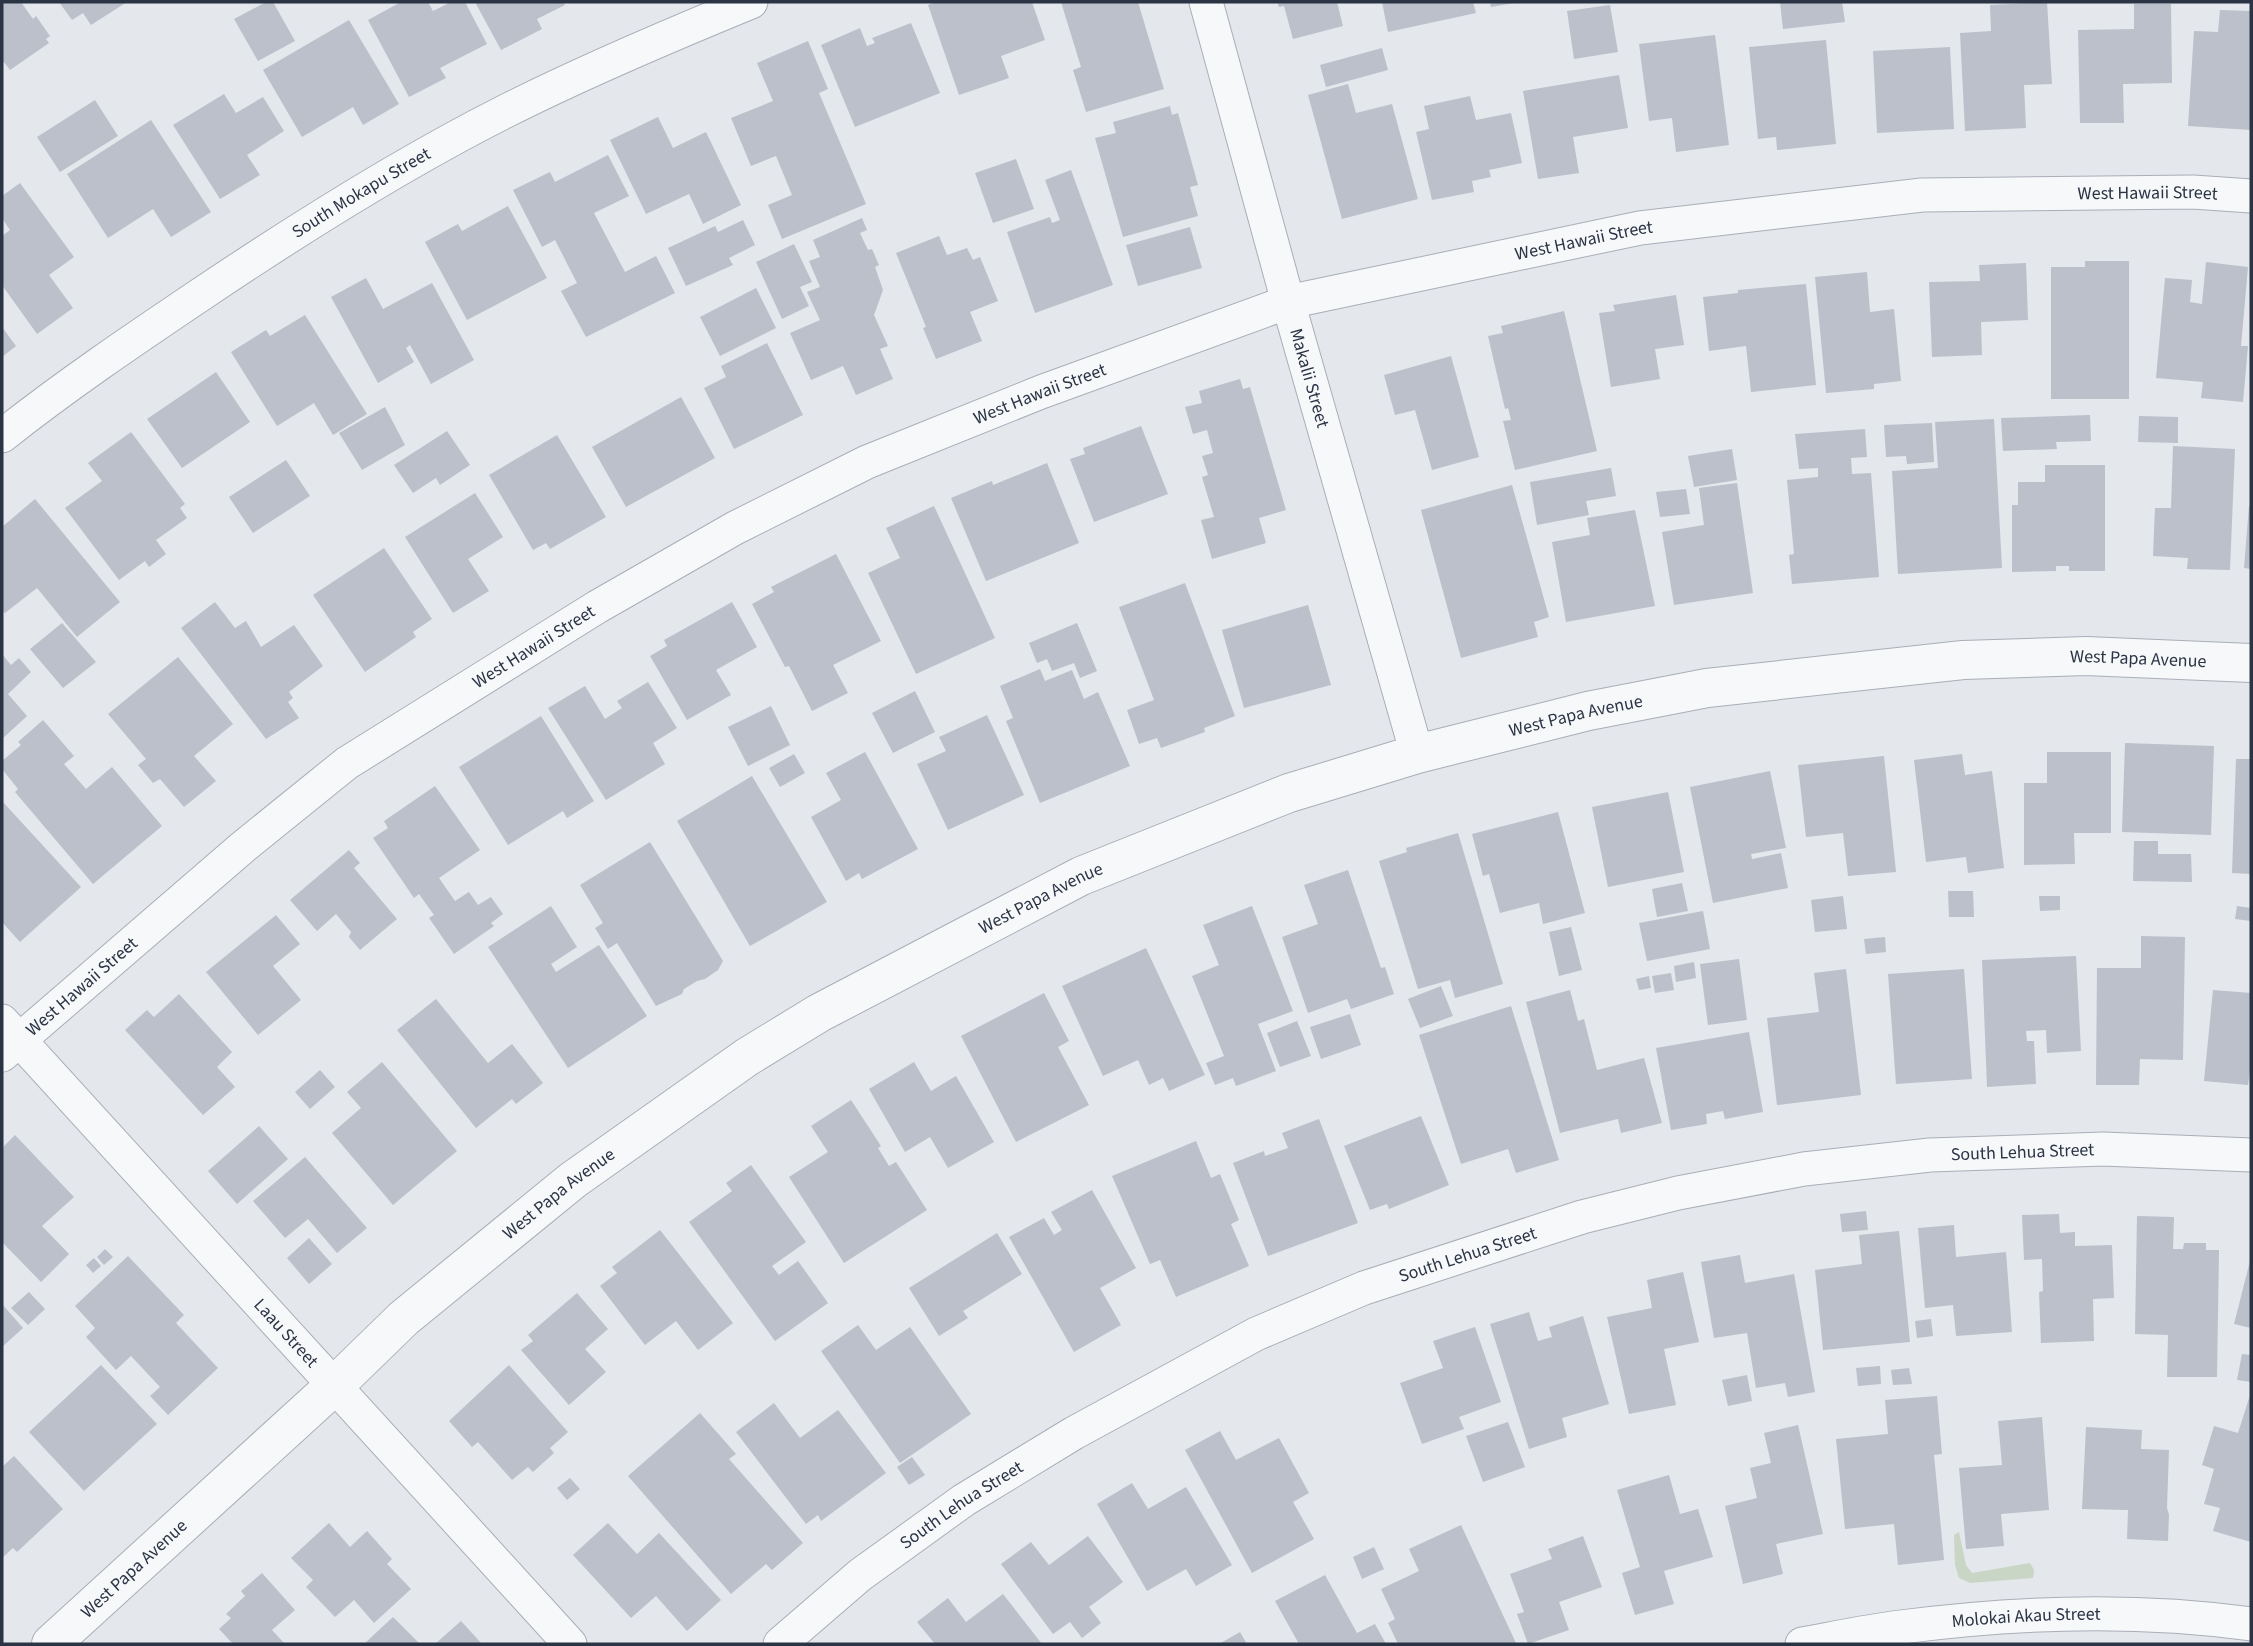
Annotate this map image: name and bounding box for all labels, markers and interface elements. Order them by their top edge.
street label: South Mokapu Street [287,142,435,244]
street label: West Hawaii Street [2077,180,2219,207]
street label: West Hawaii Street [1513,215,1654,267]
street label: Makalii Street [1283,326,1335,431]
street label: West Hawaii Street [970,357,1110,431]
street label: West Hawaii Street [468,599,600,695]
street label: West Papa Avenue [2070,644,2207,674]
street label: West Papa Avenue [1506,689,1645,743]
street label: West Papa Avenue [974,857,1107,940]
street label: West Hawaii Street [21,931,143,1042]
street label: South Lehua Street [1950,1137,2095,1167]
street label: West Papa Avenue [497,1142,620,1246]
street label: South Lehua Street [1395,1221,1540,1289]
street label: Laau Street [248,1293,324,1373]
street label: South Lehua Street [895,1455,1028,1555]
street label: West Papa Avenue [75,1514,193,1624]
street label: Molokai Akau Street [1950,1602,2101,1634]

